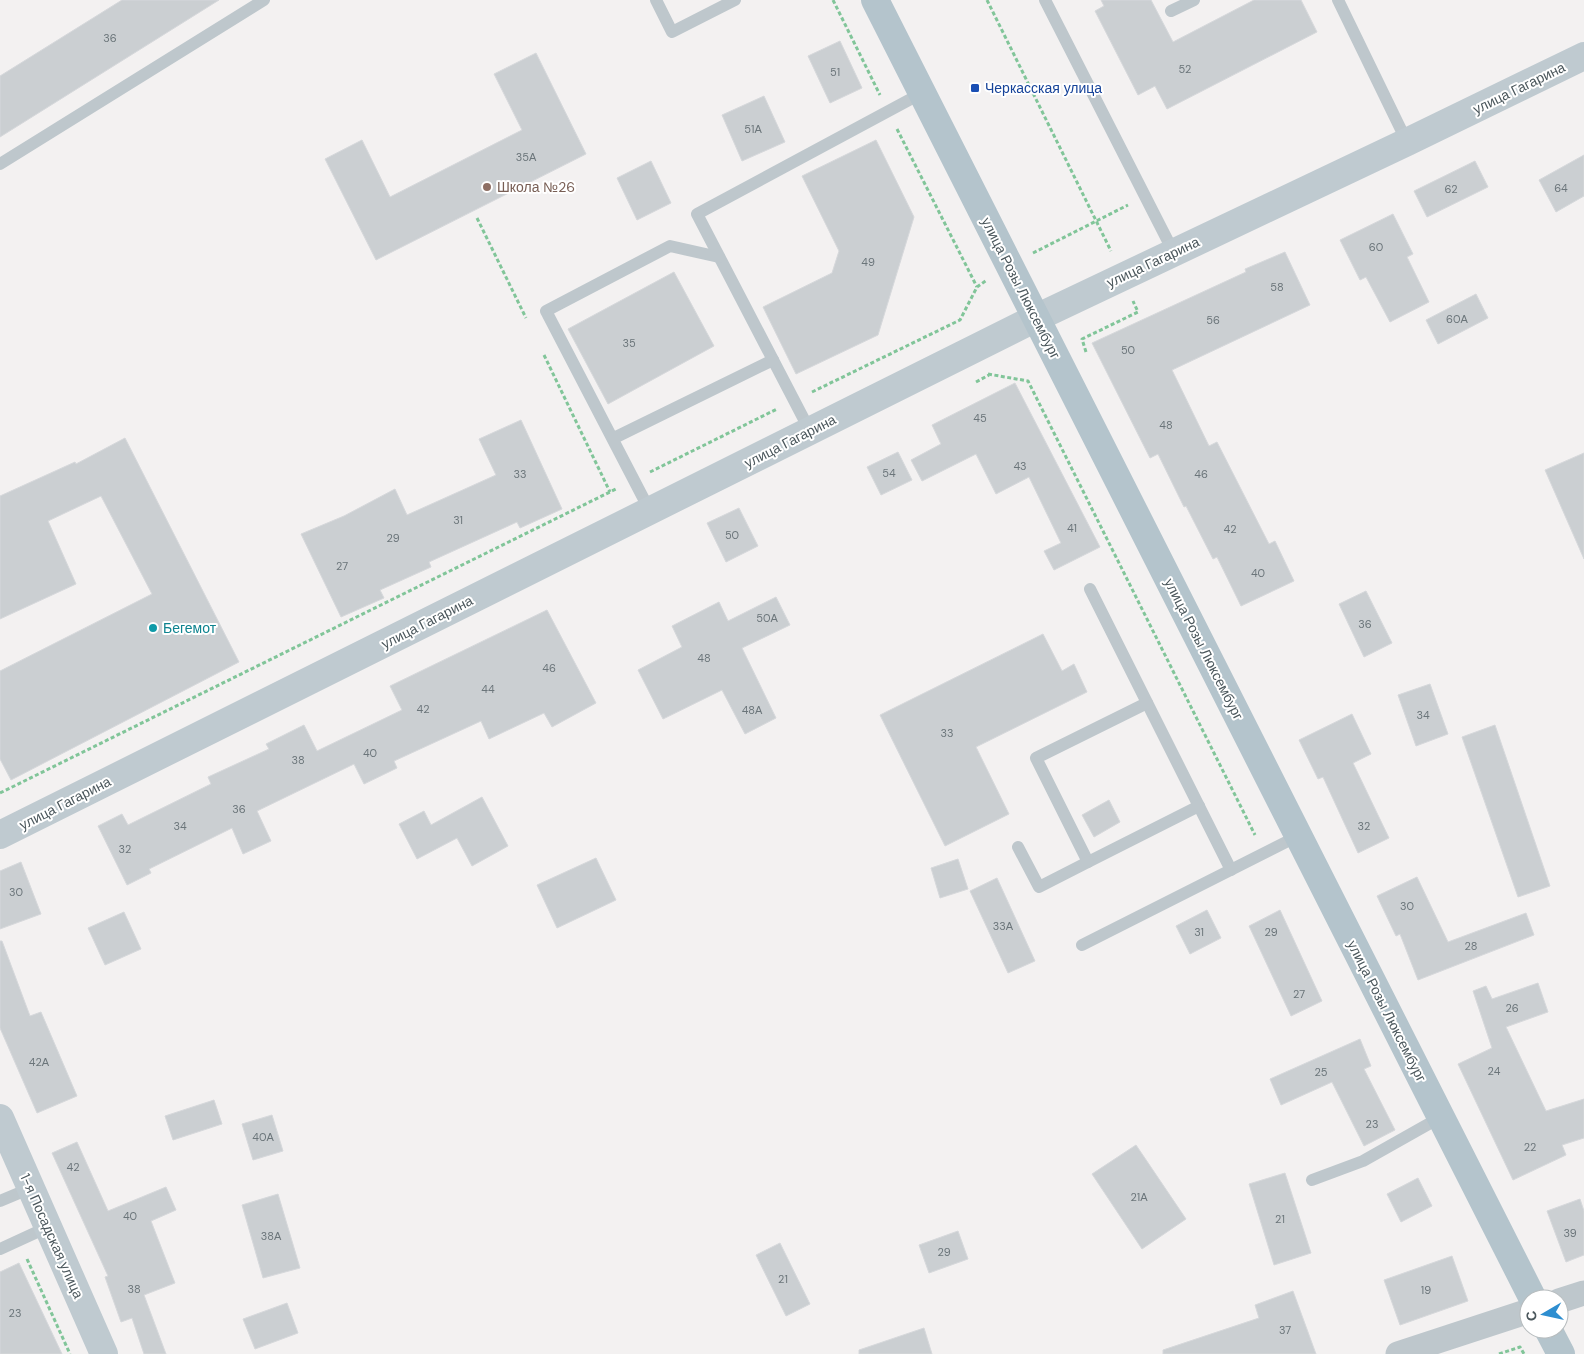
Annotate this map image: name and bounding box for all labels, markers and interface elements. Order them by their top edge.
house number: 36 [103,31,117,45]
street label: улица Гагарина [1470,58,1568,118]
house number: 52 [1179,62,1191,76]
house number: 51 [830,65,840,79]
place label: Черкасская улица [985,79,1102,97]
marker: Черкасская улица [969,82,981,94]
house number: 51А [744,122,762,136]
house number: 35А [516,150,537,164]
place label: Школа №26 [497,178,575,196]
marker: Школа №26 [481,181,493,193]
house number: 64 [1554,181,1568,195]
house number: 62 [1445,182,1457,196]
street label: улица Розы Люксембург [977,214,1065,362]
street label: улица Гагарина [1104,233,1203,291]
house number: 60 [1369,240,1383,254]
house number: 49 [861,255,875,269]
house number: 58 [1270,280,1284,294]
house number: 60А [1446,312,1469,326]
house number: 56 [1206,313,1220,327]
house number: 35 [622,336,636,350]
house number: 50 [1121,343,1135,357]
street label: улица Гагарина [741,410,839,472]
house number: 45 [973,411,987,425]
house number: 48 [1159,418,1173,432]
house number: 43 [1013,459,1027,473]
house number: 54 [882,466,896,480]
house number: 33 [513,467,527,481]
house number: 46 [1194,467,1208,481]
house number: 31 [453,513,463,527]
house number: 41 [1067,521,1077,535]
house number: 42 [1223,522,1237,536]
house number: 50 [725,528,739,542]
house number: 29 [386,531,400,545]
house number: 27 [336,559,348,573]
house number: 40 [1251,566,1265,580]
street label: улица Розы Люксембург [1160,575,1248,723]
street label: улица Гагарина [378,591,476,653]
house number: 50А [756,611,778,625]
house number: 36 [1358,617,1372,631]
place label: Бегемот [163,619,217,637]
marker: Бегемот [147,622,159,634]
house number: 48 [697,651,711,665]
house number: 46 [542,661,556,675]
house number: 44 [481,682,495,696]
house number: 42 [416,702,430,716]
house number: 48А [742,703,763,717]
house number: 34 [1416,708,1430,722]
house number: 33 [940,726,954,740]
house number: 40 [363,746,377,760]
house number: 38 [291,753,305,767]
street label: улица Гагарина [16,772,114,834]
house number: 36 [232,802,246,816]
house number: 34 [173,819,187,833]
house number: 32 [1358,819,1370,833]
house number: 32 [119,842,131,856]
house number: 30 [9,885,23,899]
house number: 30 [1400,899,1414,913]
house number: 33А [993,919,1014,933]
house number: 31 [1194,925,1204,939]
house number: 29 [1264,925,1278,939]
street label: улица Розы Люксембург [1343,937,1431,1085]
house number: 28 [1465,939,1477,953]
house number: 27 [1293,987,1305,1001]
house number: 26 [1505,1001,1519,1015]
house number: 42А [29,1055,50,1069]
house number: 24 [1488,1064,1501,1078]
house number: 25 [1314,1065,1328,1079]
house number: 23 [1366,1117,1378,1131]
house number: 40А [252,1130,274,1144]
house number: 22 [1524,1140,1536,1154]
house number: 42 [66,1160,80,1174]
street label: 1-я Посадская улица [16,1171,88,1302]
house number: 21А [1130,1190,1148,1204]
house number: 40 [123,1209,137,1223]
house number: 21 [1275,1212,1285,1226]
house number: 39 [1563,1226,1577,1240]
house number: 38А [261,1229,282,1243]
house number: 29 [937,1245,951,1259]
house number: 21 [778,1272,788,1286]
house number: 38 [127,1282,141,1296]
house number: 19 [1421,1283,1431,1297]
north arrow [1519,1289,1569,1339]
house number: 23 [9,1306,21,1320]
text: С [1521,1310,1541,1322]
house number: 37 [1279,1323,1291,1337]

